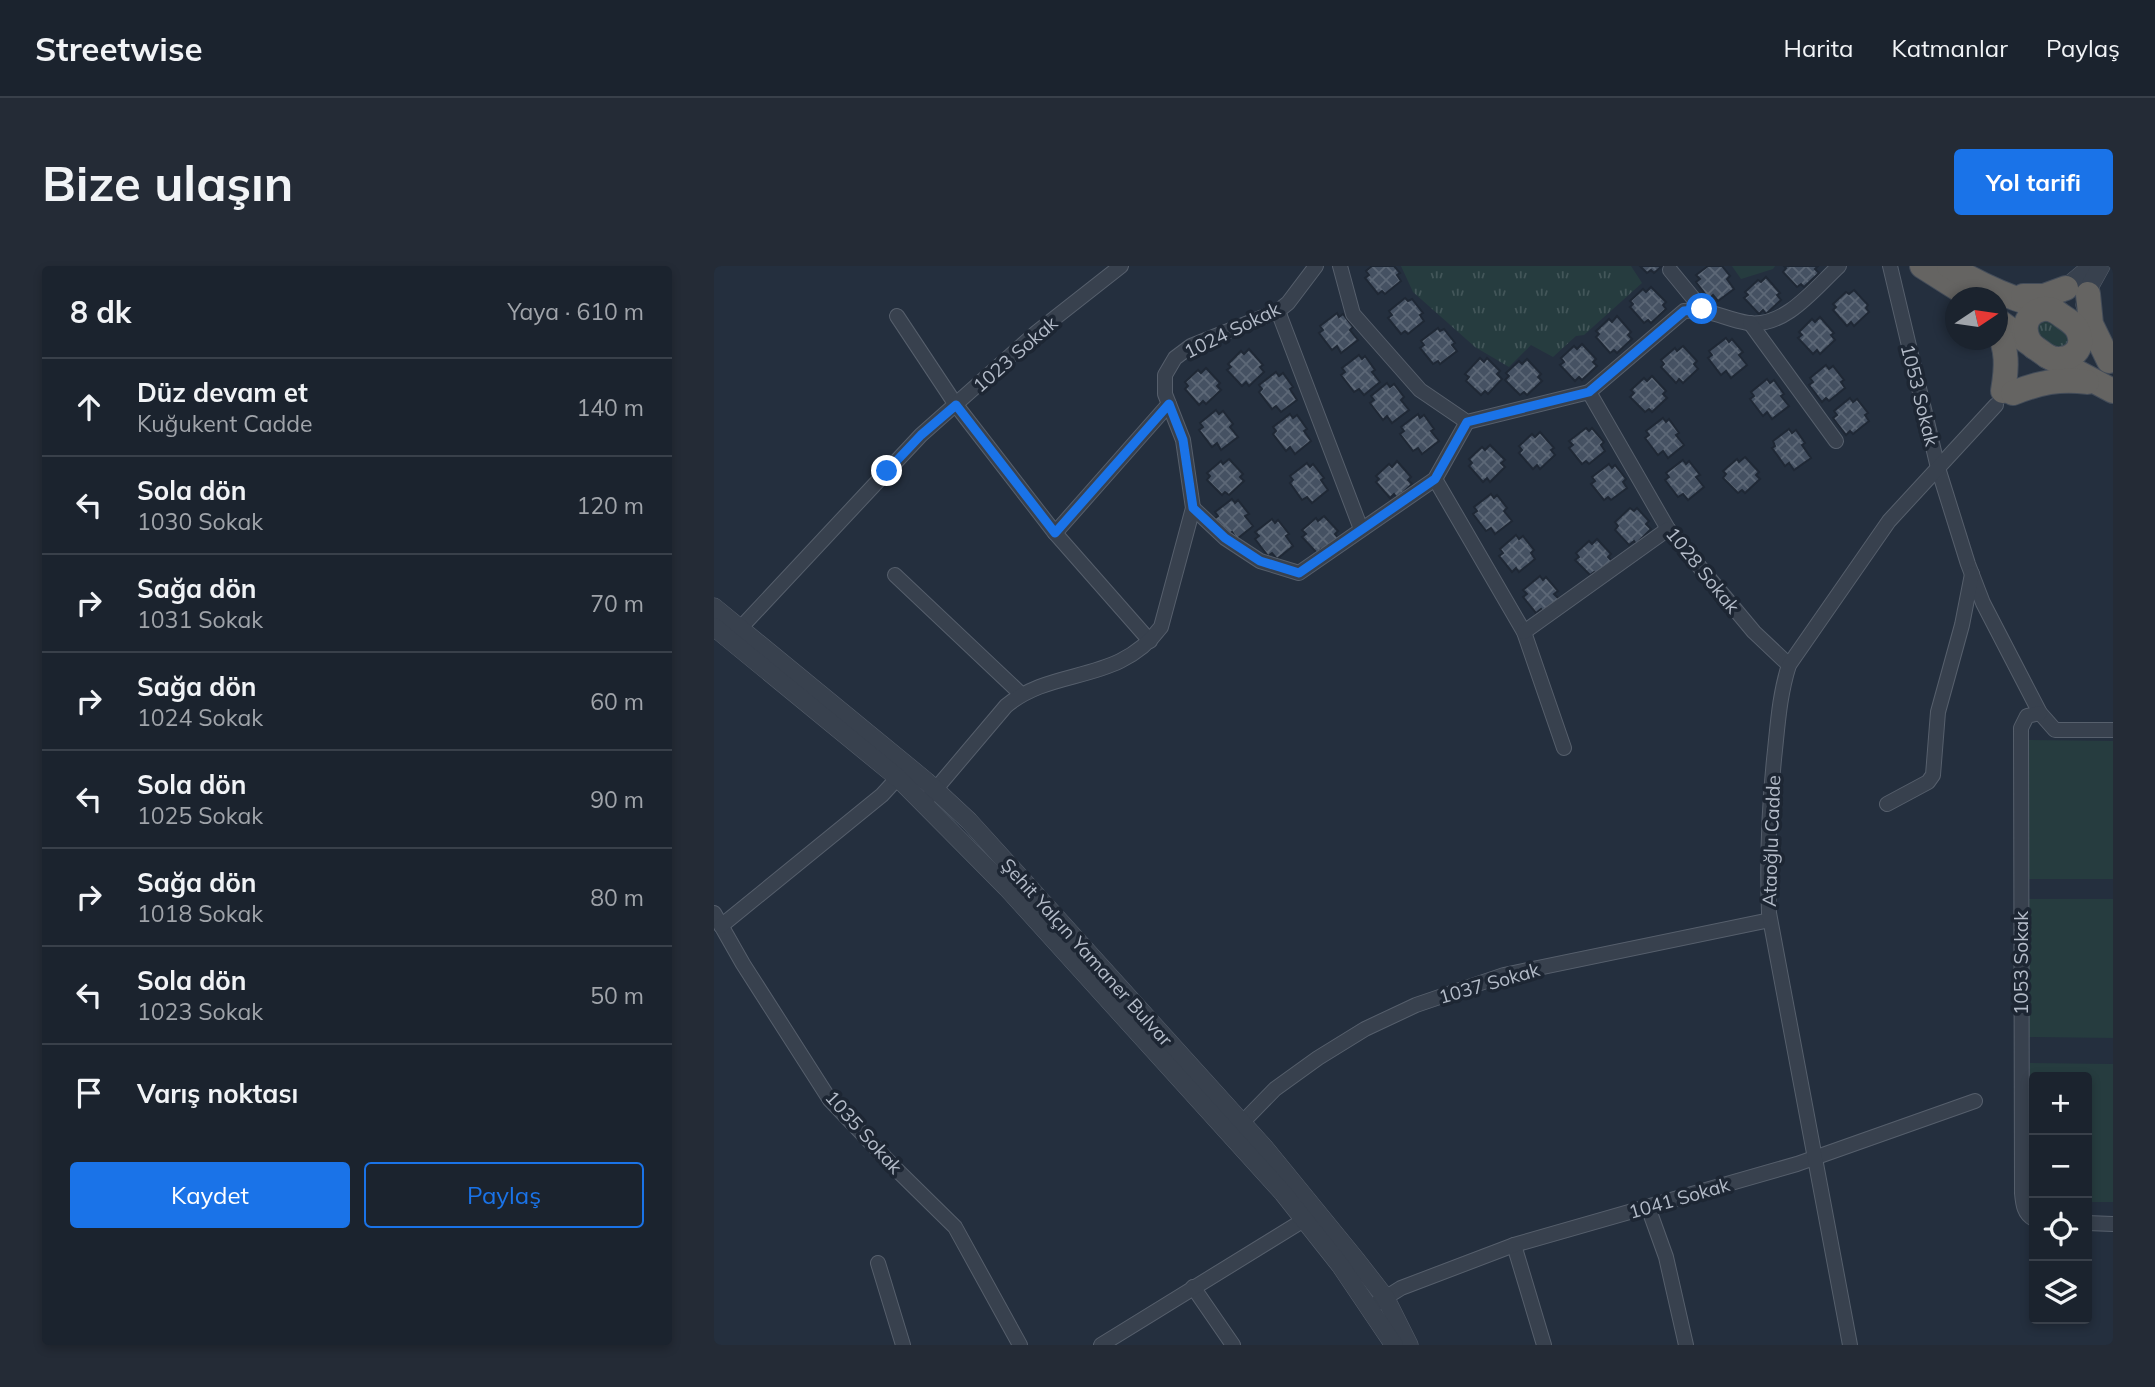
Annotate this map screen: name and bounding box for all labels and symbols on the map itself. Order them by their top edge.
north arrow [1945,287,2008,350]
route start [1686,293,1717,324]
street label: 1024 Sokak [1180,296,1284,364]
street label: 1023 Sokak [968,311,1062,397]
street label: 1053 Sokak [1896,342,1944,449]
route end [871,455,902,486]
street label: 1028 Sokak [1661,522,1745,618]
street label: Ataoğlu Cadde [1757,775,1785,907]
street label: Şehit Yalçın Yamaner Bulvar [996,853,1178,1051]
street label: 1053 Sokak [2009,911,2033,1015]
street label: 1037 Sokak [1436,957,1543,1009]
street label: 1035 Sokak [820,1085,908,1179]
street label: 1041 Sokak [1626,1172,1733,1224]

